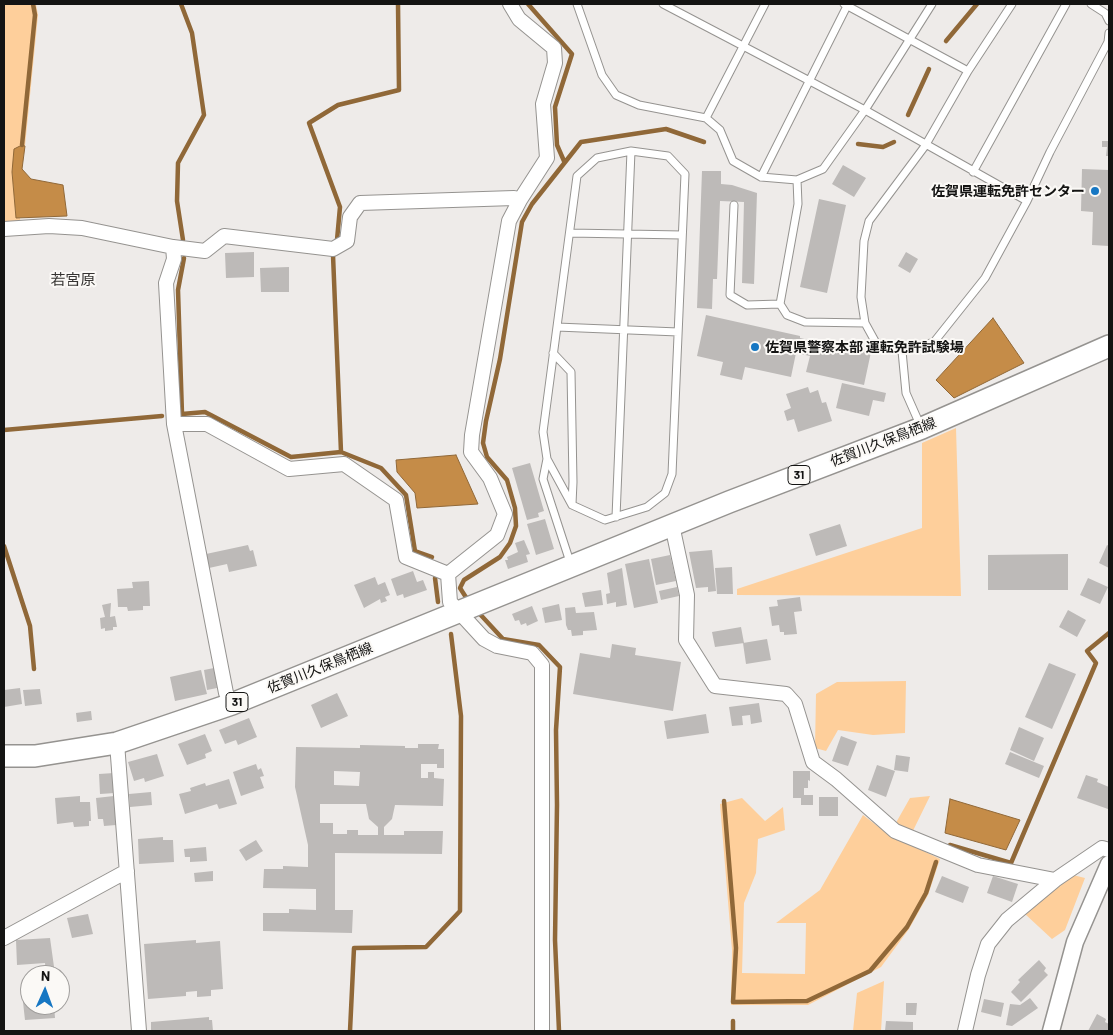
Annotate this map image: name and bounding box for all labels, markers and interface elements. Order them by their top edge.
place label: 佐賀県運転免許センター [931,183,1085,199]
marker: 佐賀県運転免許センター [1089,185,1101,197]
district label: 若宮原 [51,271,95,289]
place label: 佐賀県警察本部 運転免許試験場 [765,339,964,355]
marker: 佐賀県警察本部 運転免許試験場 [749,341,761,353]
street label: 佐賀川久保鳥栖線 [828,414,938,470]
road number: 31 [788,466,810,484]
street label: 佐賀川久保鳥栖線 [265,639,375,697]
road number: 31 [226,692,248,712]
north arrow [20,965,70,1015]
text: N [41,967,50,984]

